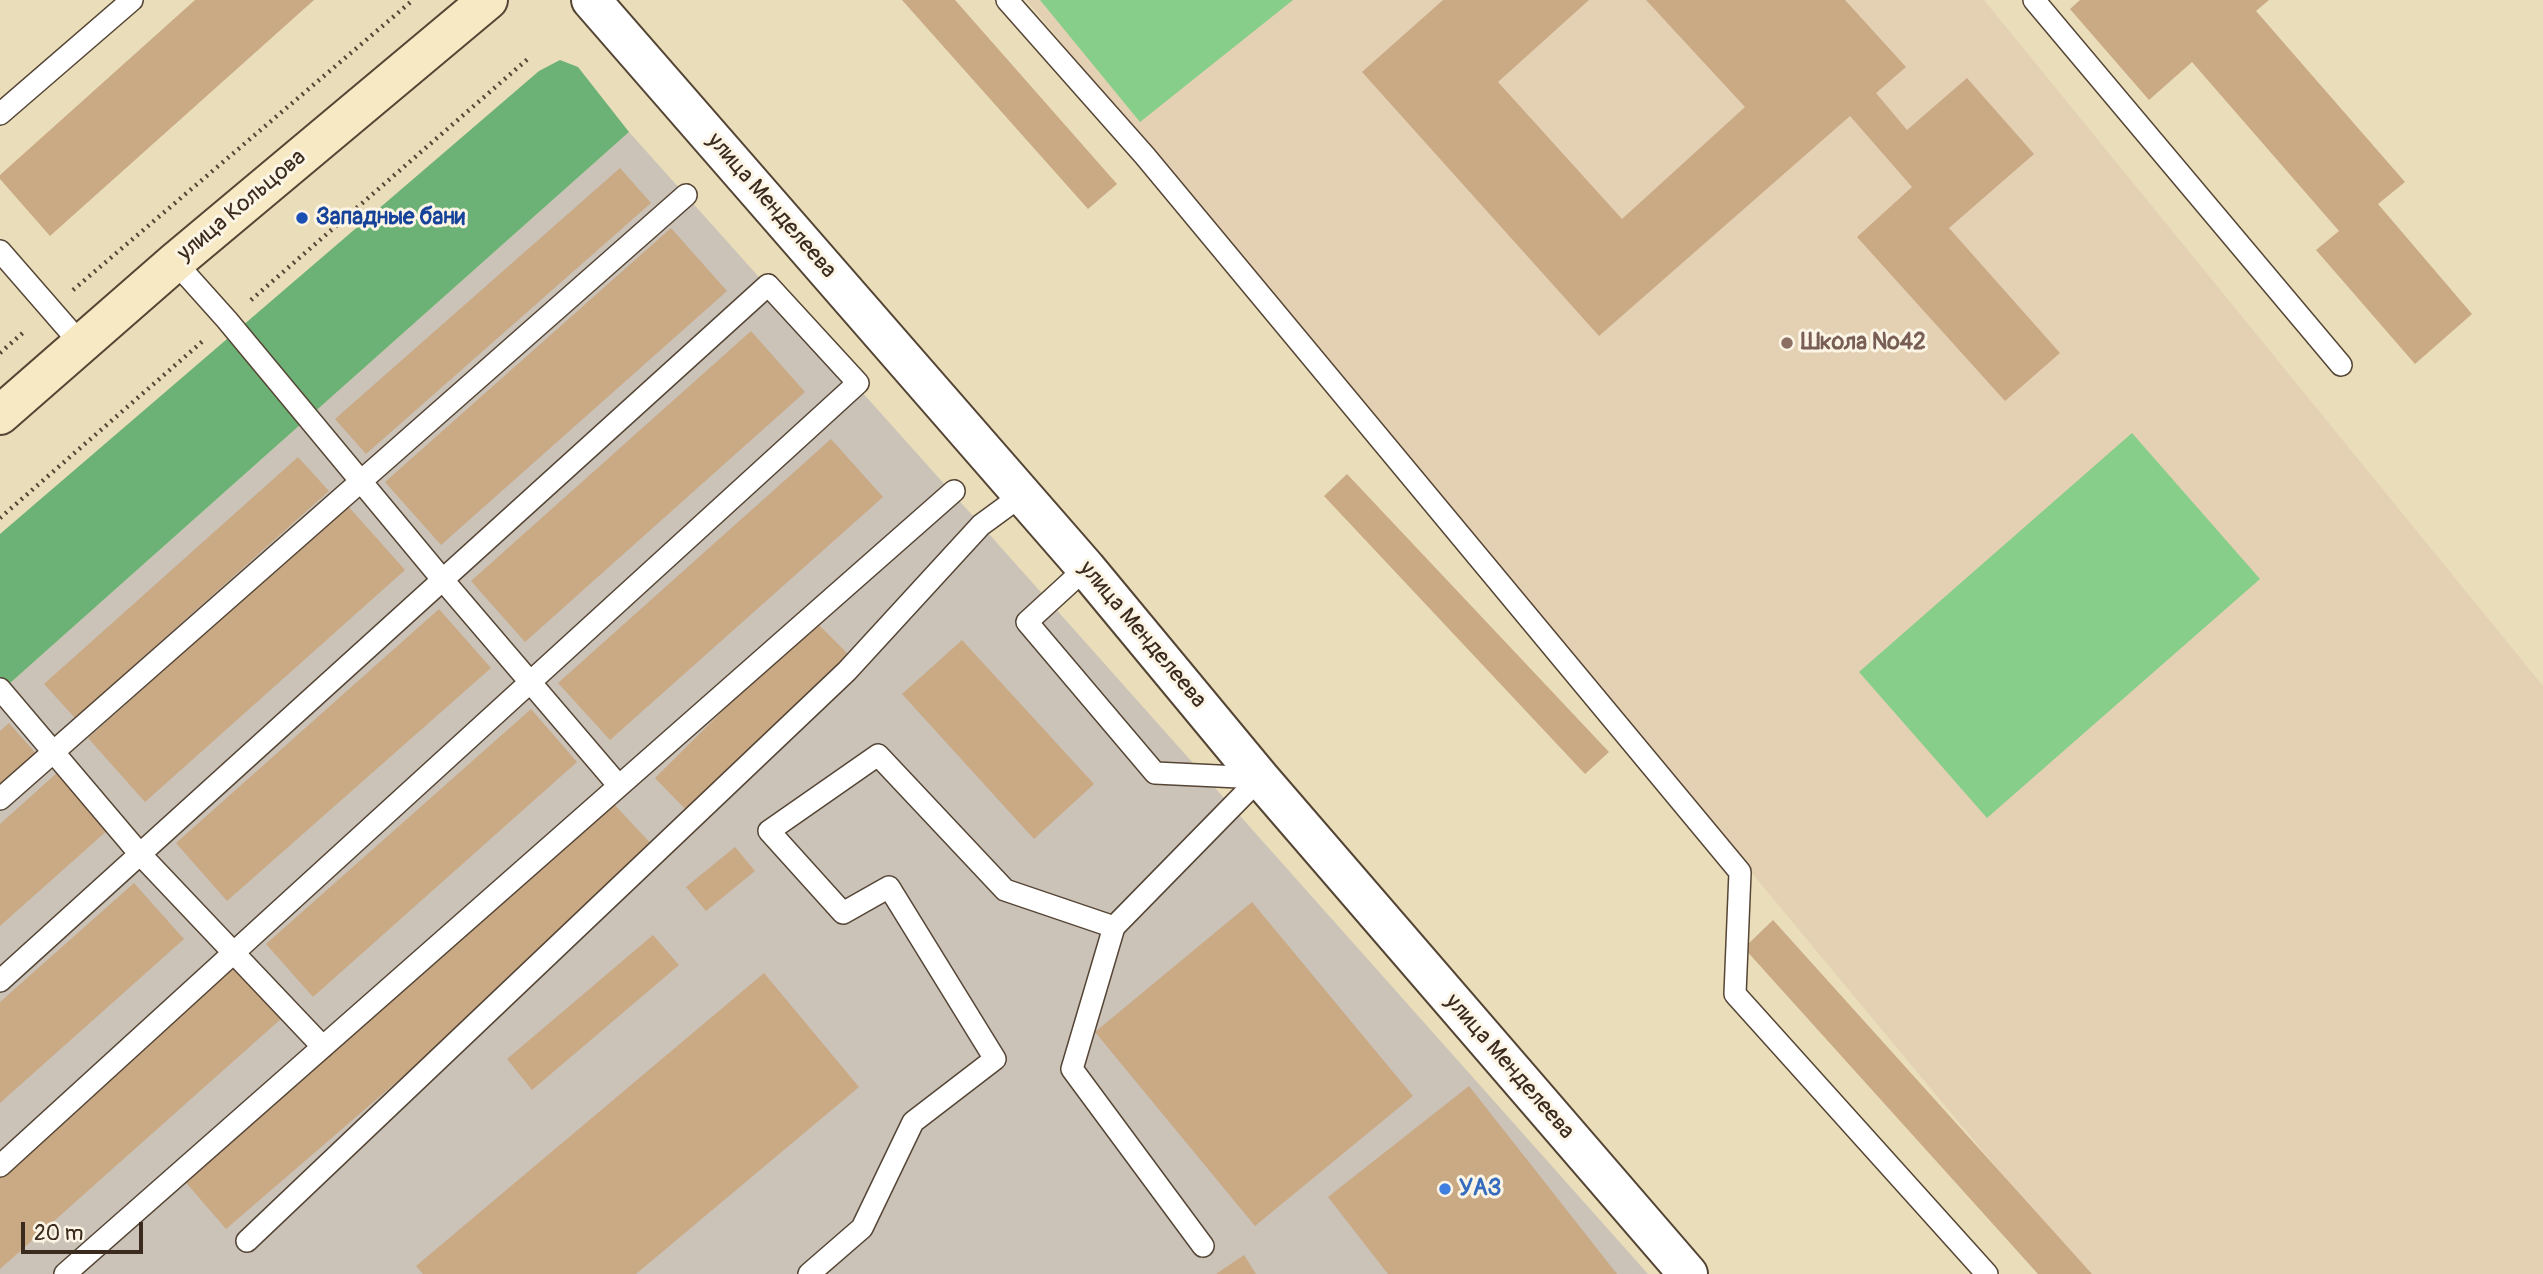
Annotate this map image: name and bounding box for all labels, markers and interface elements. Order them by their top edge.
street label: улица Менделеева [700,128,842,284]
street label: улица Кольцова [172,144,312,268]
place label: Западные бани [316,204,465,232]
marker: Западные бани [294,210,310,226]
place label: Школа №42 [1801,329,1926,357]
marker: Школа №42 [1779,335,1795,351]
street label: улица Менделеева [1072,556,1212,714]
street label: улица Менделеева [1438,989,1580,1145]
place label: УАЗ [1459,1175,1502,1203]
marker: УАЗ [1437,1181,1453,1197]
scale bar [24,1208,147,1252]
text: 20 m [34,1220,83,1247]

